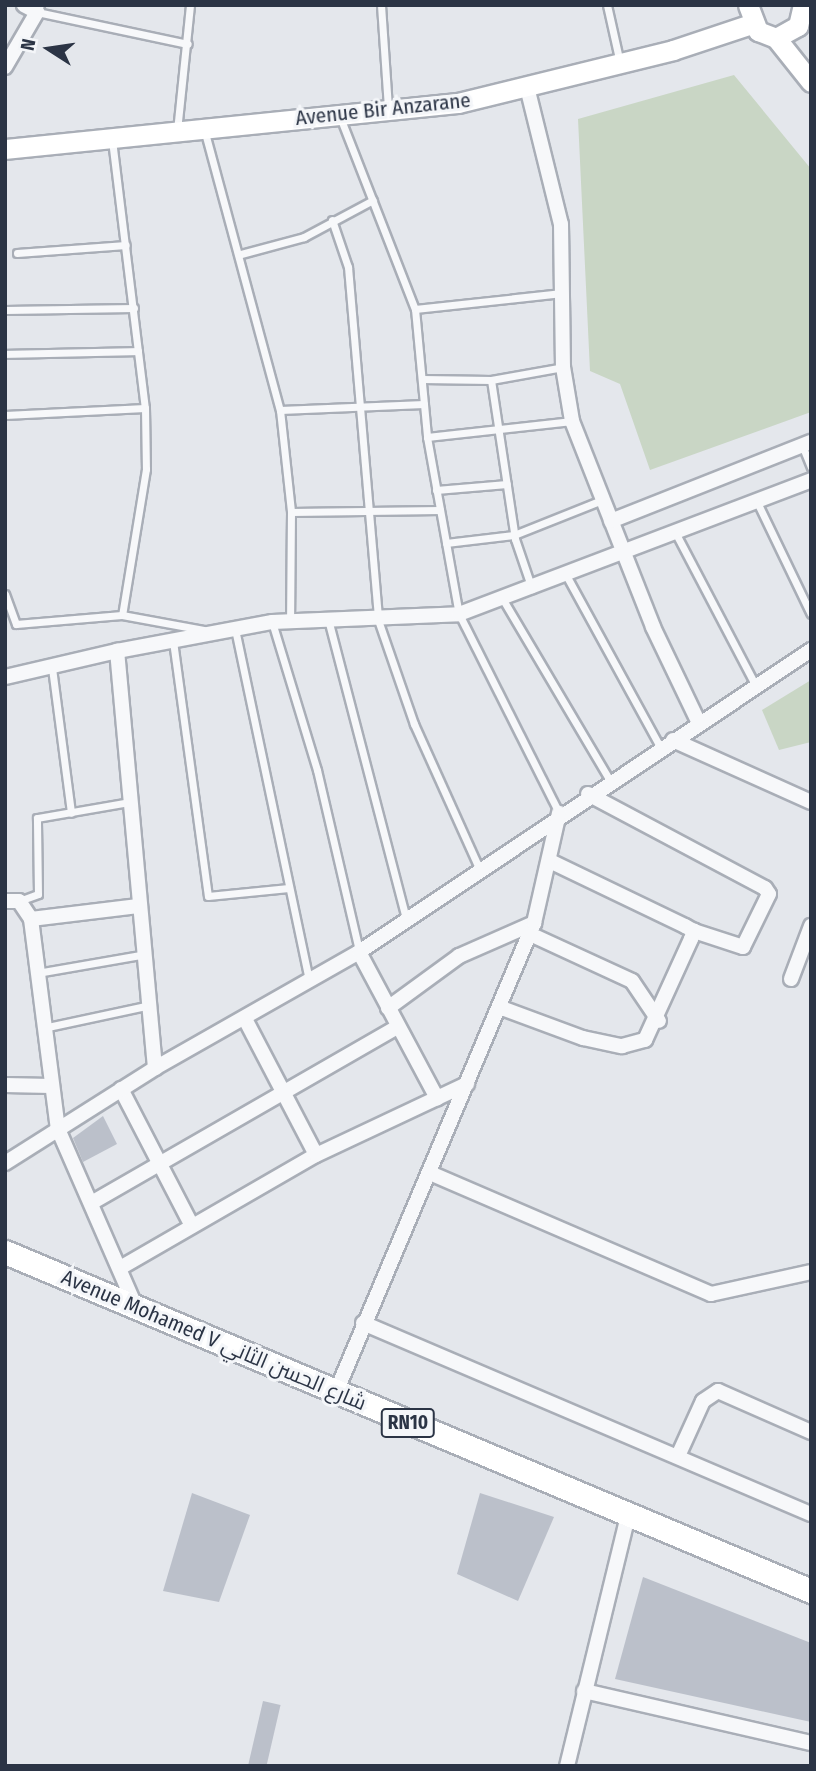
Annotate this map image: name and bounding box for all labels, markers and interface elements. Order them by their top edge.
north arrow [14,14,84,84]
text: N [16,37,40,52]
street label: Avenue Bir Anzarane [294,87,472,131]
street label: Avenue Mohamed V شارع الحسن الثاني [58,1264,370,1416]
road number: RN10 [380,1408,436,1438]

